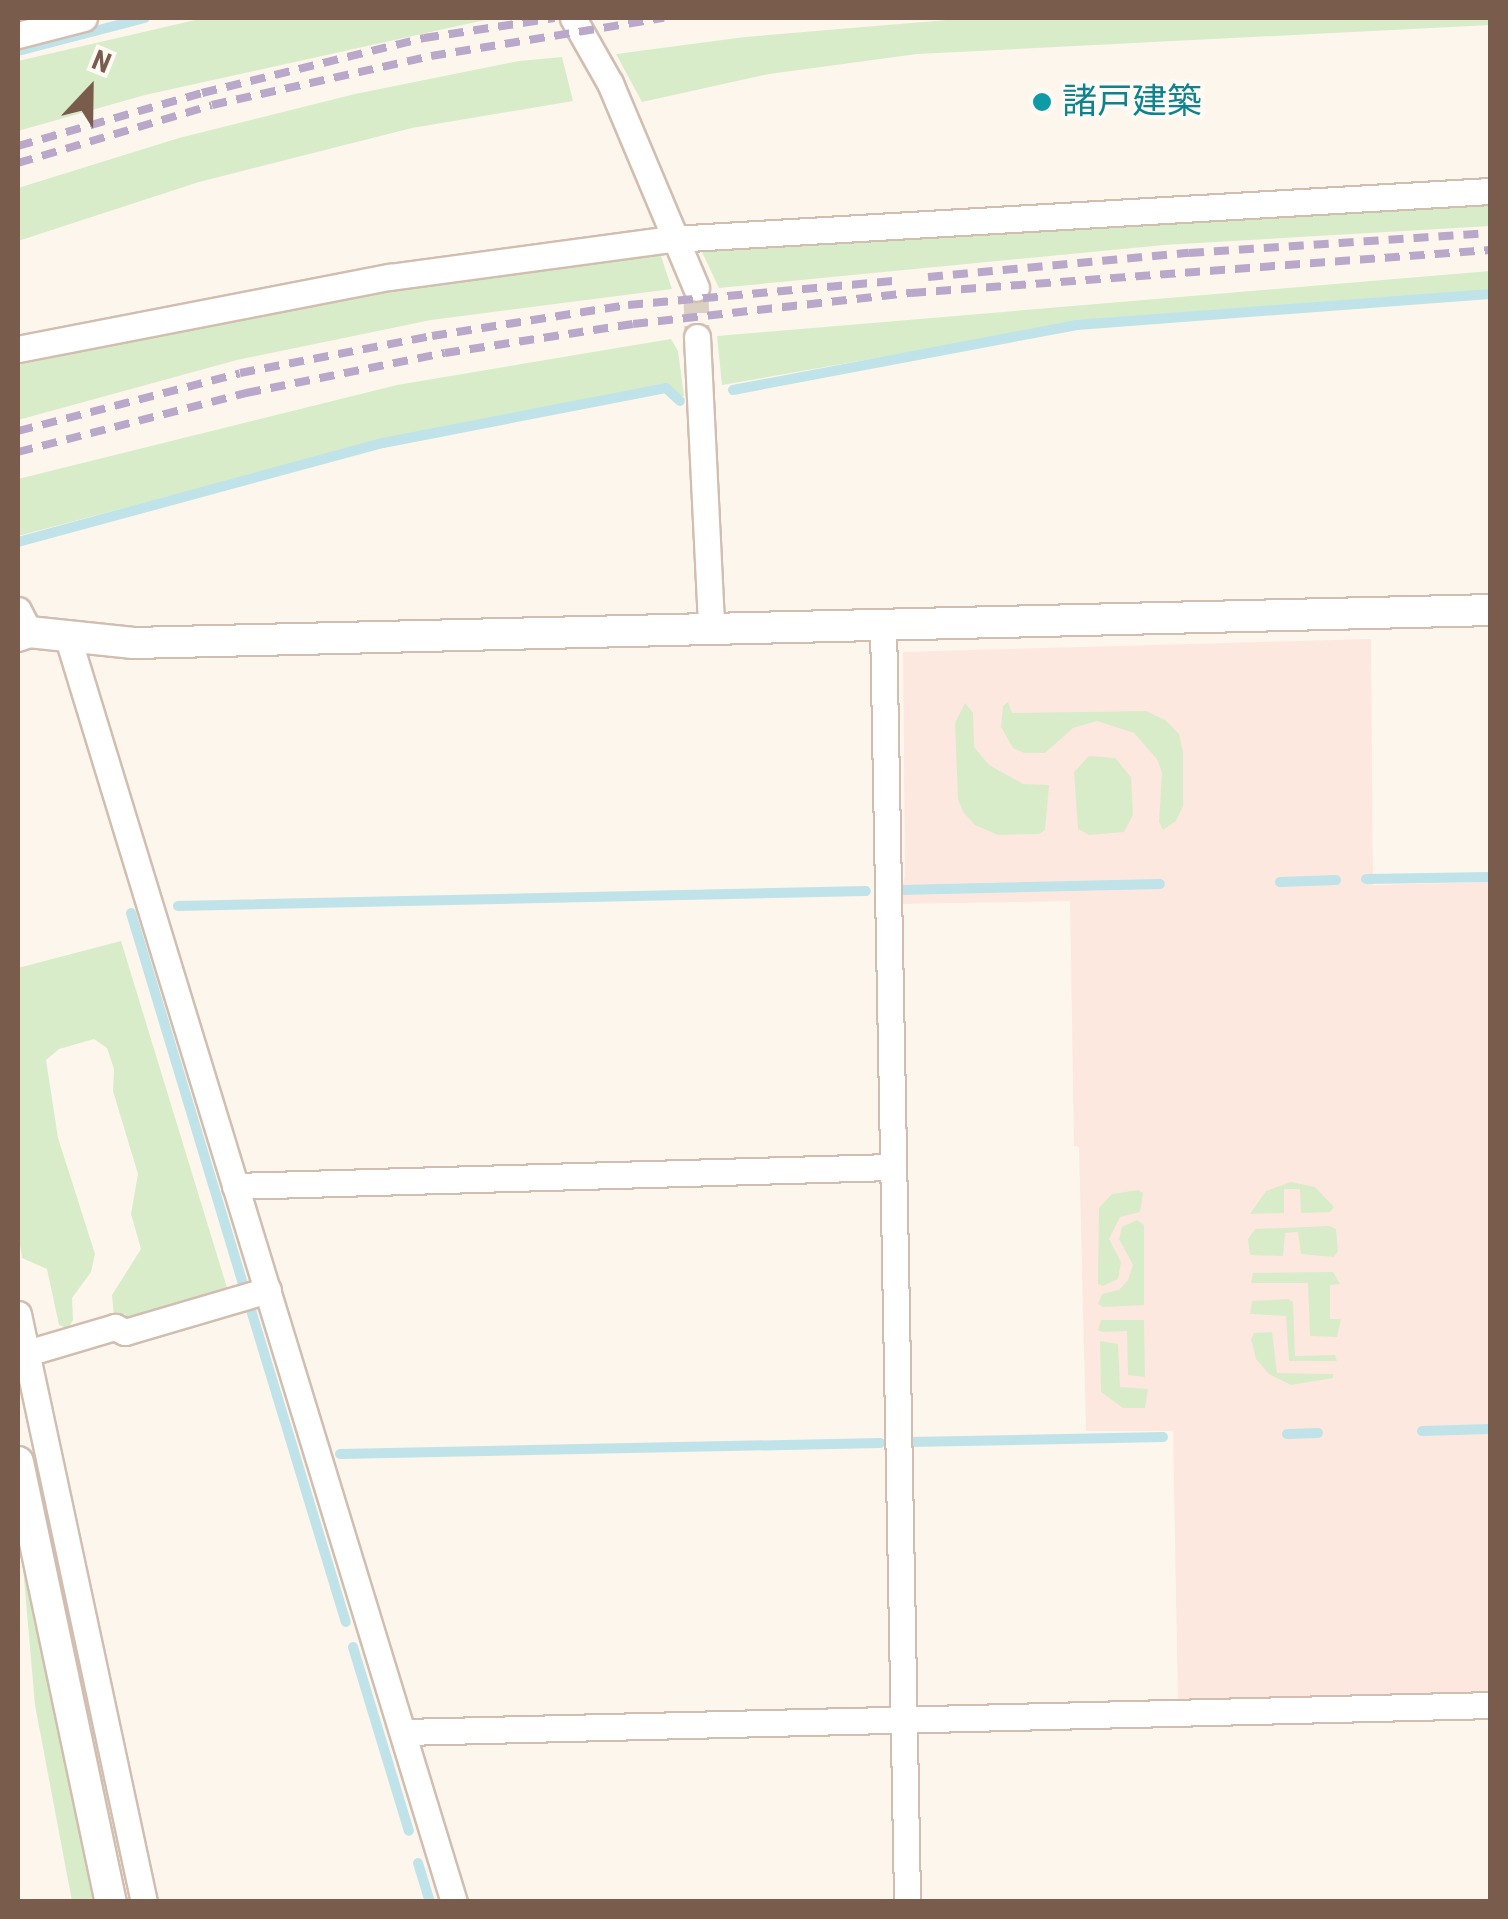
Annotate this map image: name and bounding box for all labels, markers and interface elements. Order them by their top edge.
north arrow [40,40,140,140]
text: N [87,43,116,80]
place label: 諸戸建築 [1062,81,1202,123]
marker: 諸戸建築 [1031,91,1053,113]

